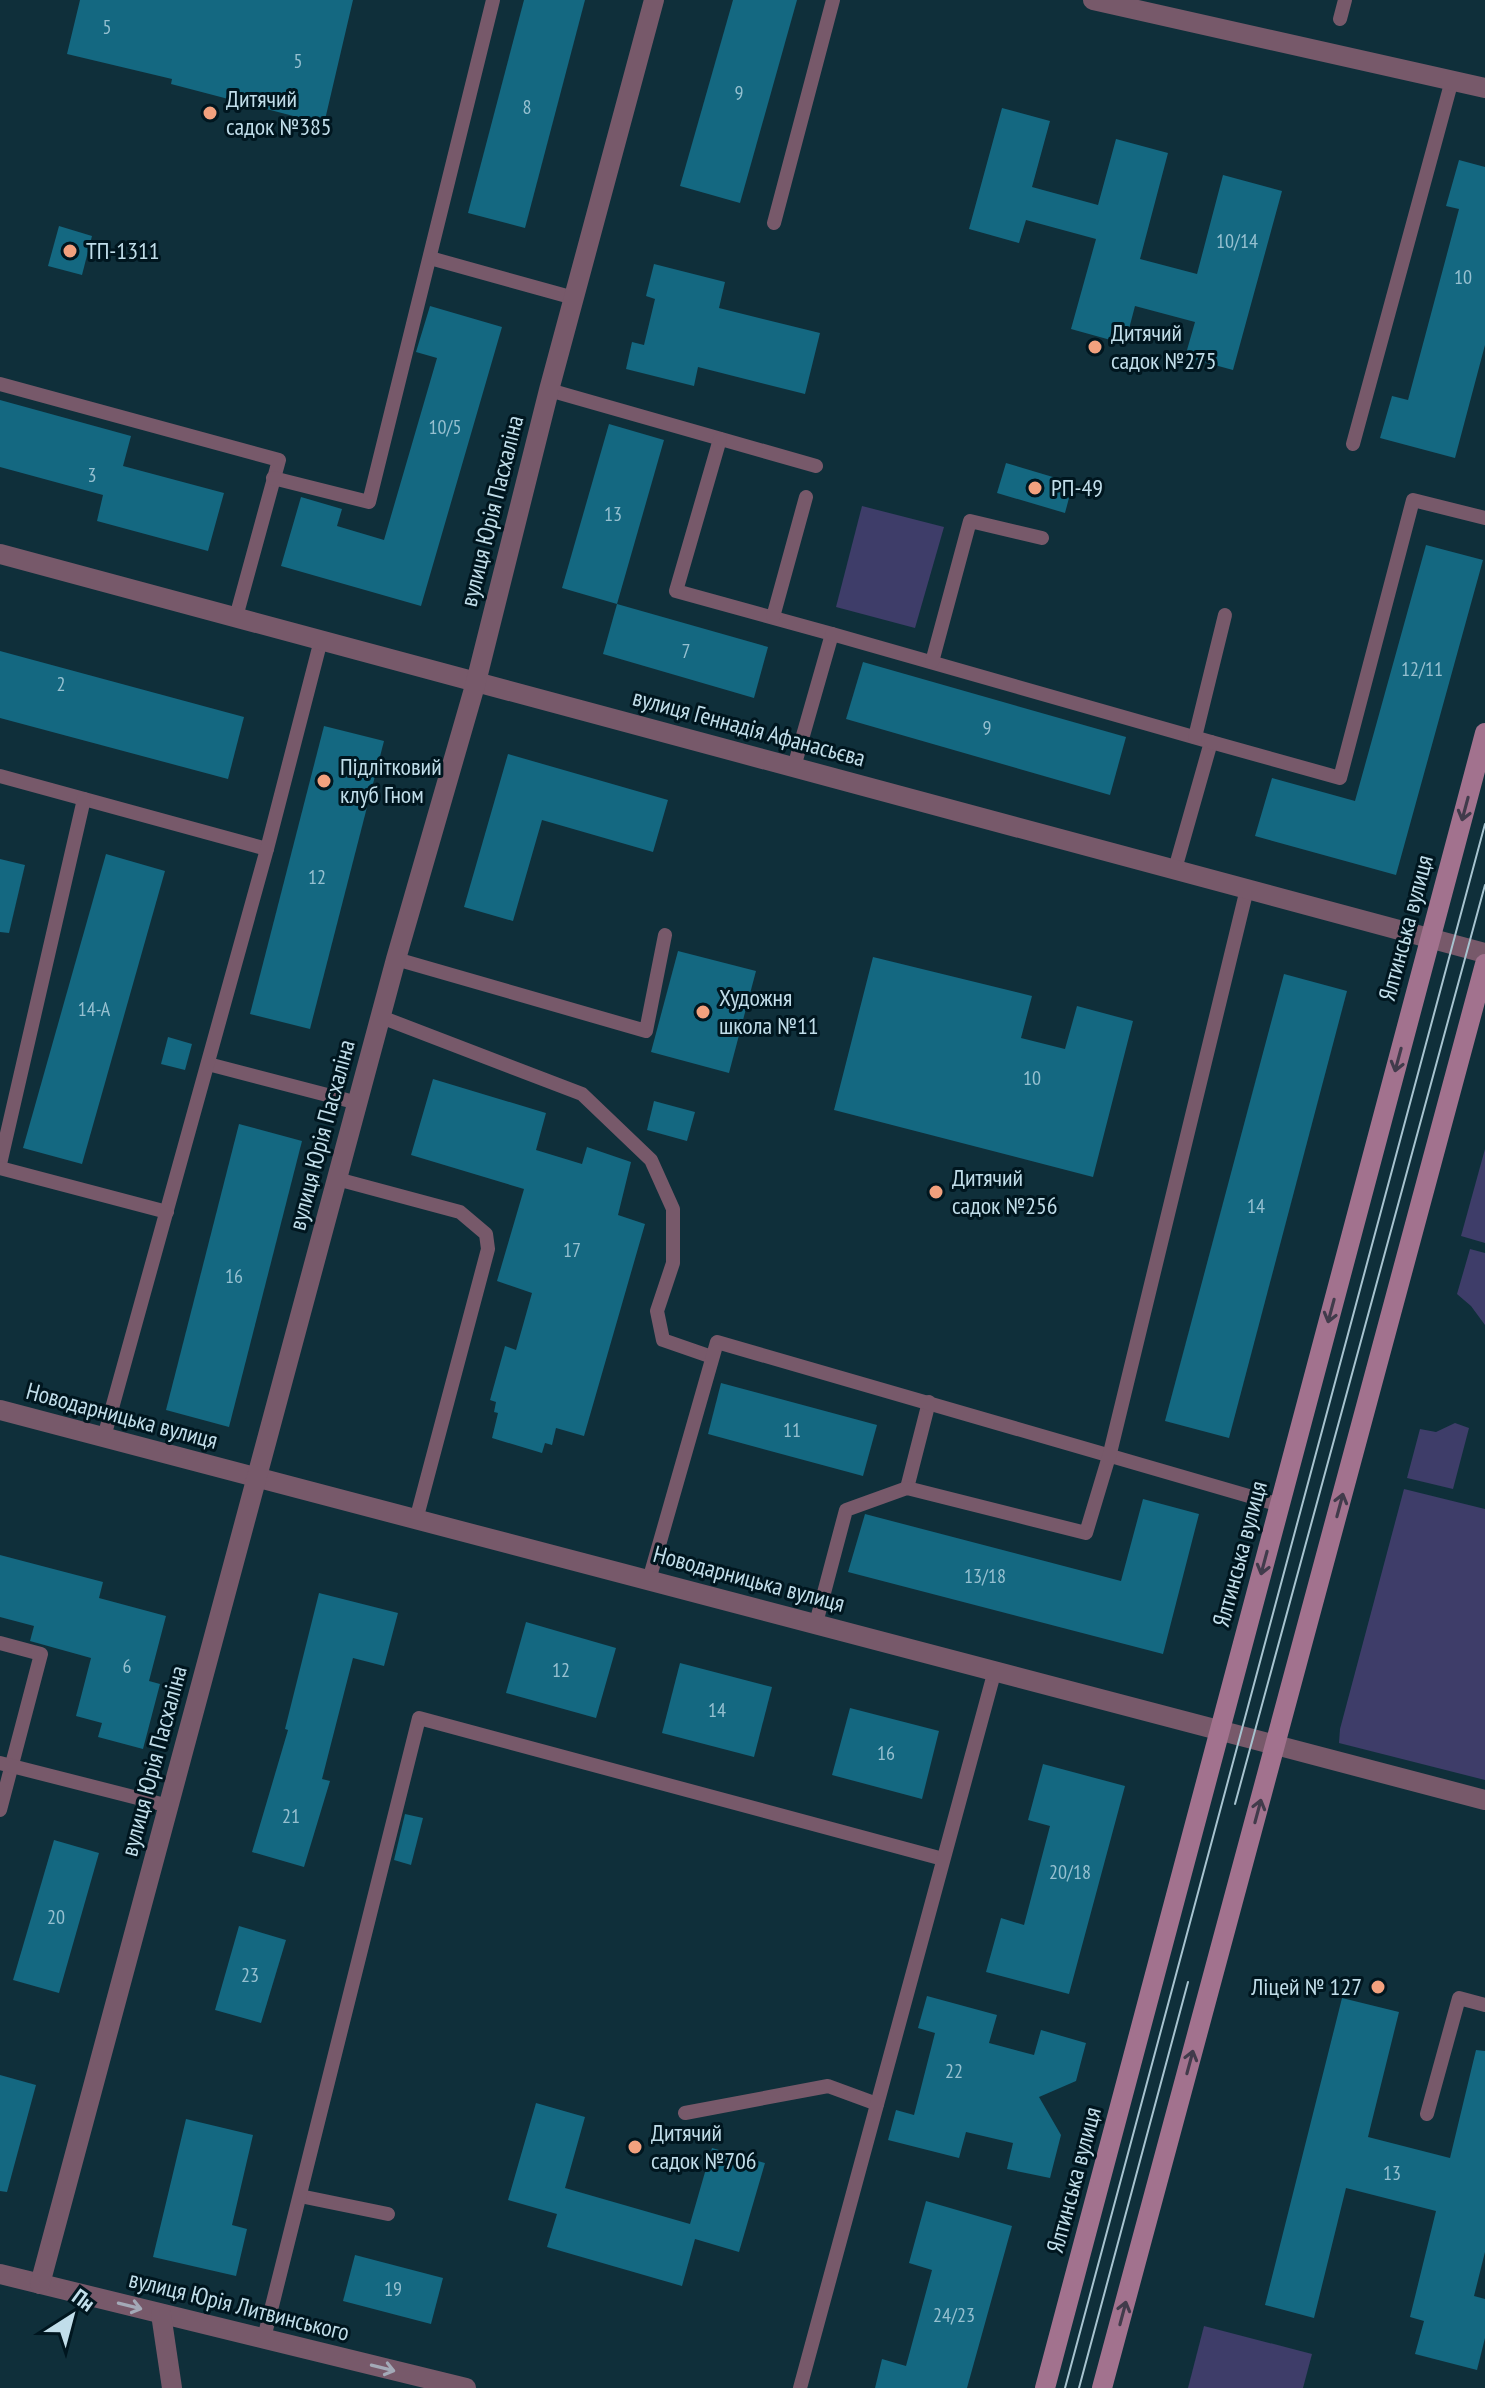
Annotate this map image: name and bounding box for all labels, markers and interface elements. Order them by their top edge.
house number: 5 [103,14,112,40]
house number: 5 [294,48,303,74]
house number: 9 [735,80,744,106]
place label: Дитячий садок №385 [226,83,332,142]
house number: 8 [523,94,532,120]
marker: Дитячий садок №385 [201,104,219,122]
house number: 10/14 [1216,228,1258,254]
place label: ТП-1311 [86,235,160,266]
marker: ТП-1311 [61,242,79,260]
house number: 10 [1454,264,1472,290]
place label: Дитячий садок №275 [1111,317,1217,376]
marker: Дитячий садок №275 [1086,338,1104,356]
street label: вулиця Юрія Пасхаліна [453,412,530,610]
house number: 10/5 [429,414,461,440]
house number: 3 [88,462,97,488]
place label: РП-49 [1051,472,1103,503]
marker: РП-49 [1026,479,1044,497]
house number: 13 [604,501,622,527]
house number: 7 [682,638,691,664]
house number: 12/11 [1401,656,1443,682]
house number: 2 [57,671,66,697]
street label: вулиця Геннадія Афанасьєва [629,682,869,773]
house number: 9 [983,715,992,741]
place label: Підлітковий клуб Гном [340,751,442,810]
marker: Підлітковий клуб Гном [315,772,333,790]
one-way arrow [1457,795,1472,821]
street label: Ялтинська вулиця [1371,852,1440,1004]
house number: 12 [308,864,326,890]
place label: Художня школа №11 [719,982,819,1041]
house number: 14-А [78,996,111,1022]
marker: Художня школа №11 [694,1003,712,1021]
street label: вулиця Юрія Пасхаліна [281,1036,362,1234]
one-way arrow [1389,1047,1404,1072]
house number: 10 [1023,1065,1041,1091]
place label: Дитячий садок №256 [952,1162,1058,1221]
marker: Дитячий садок №256 [927,1183,945,1201]
house number: 14 [1247,1193,1265,1219]
house number: 17 [563,1237,581,1263]
house number: 16 [225,1263,243,1289]
one-way arrow [1323,1298,1338,1324]
street label: Новодарницька вулиця [23,1375,221,1456]
house number: 11 [783,1417,801,1443]
street label: Ялтинська вулиця [1205,1478,1274,1630]
one-way arrow [1333,1493,1348,1519]
street label: Новодарницька вулиця [650,1538,848,1619]
one-way arrow [1256,1549,1271,1575]
house number: 13/18 [964,1563,1006,1589]
house number: 6 [123,1653,132,1679]
house number: 12 [552,1657,570,1683]
street label: вулиця Юрія Пасхаліна [113,1662,194,1860]
house number: 14 [708,1697,726,1723]
house number: 16 [877,1740,895,1766]
one-way arrow [1251,1798,1266,1824]
house number: 21 [282,1803,300,1829]
house number: 20/18 [1049,1859,1091,1885]
house number: 20 [47,1904,65,1930]
house number: 23 [241,1962,259,1988]
place label: Ліцей № 127 [1250,1971,1362,2002]
marker: Ліцей № 127 [1369,1978,1387,1996]
one-way arrow [1184,2049,1199,2075]
house number: 22 [945,2058,963,2084]
street label: Ялтинська вулиця [1039,2104,1108,2256]
place label: Дитячий садок №706 [651,2117,757,2176]
marker: Дитячий садок №706 [626,2138,644,2156]
house number: 13 [1383,2160,1401,2186]
street label: вулиця Юрія Литвинського [126,2263,353,2348]
north arrow [32,2276,112,2356]
house number: 19 [384,2276,402,2302]
text: Пн [67,2282,101,2317]
one-way arrow [117,2299,143,2314]
one-way arrow [1116,2300,1131,2326]
house number: 24/23 [933,2302,975,2328]
one-way arrow [369,2361,395,2376]

